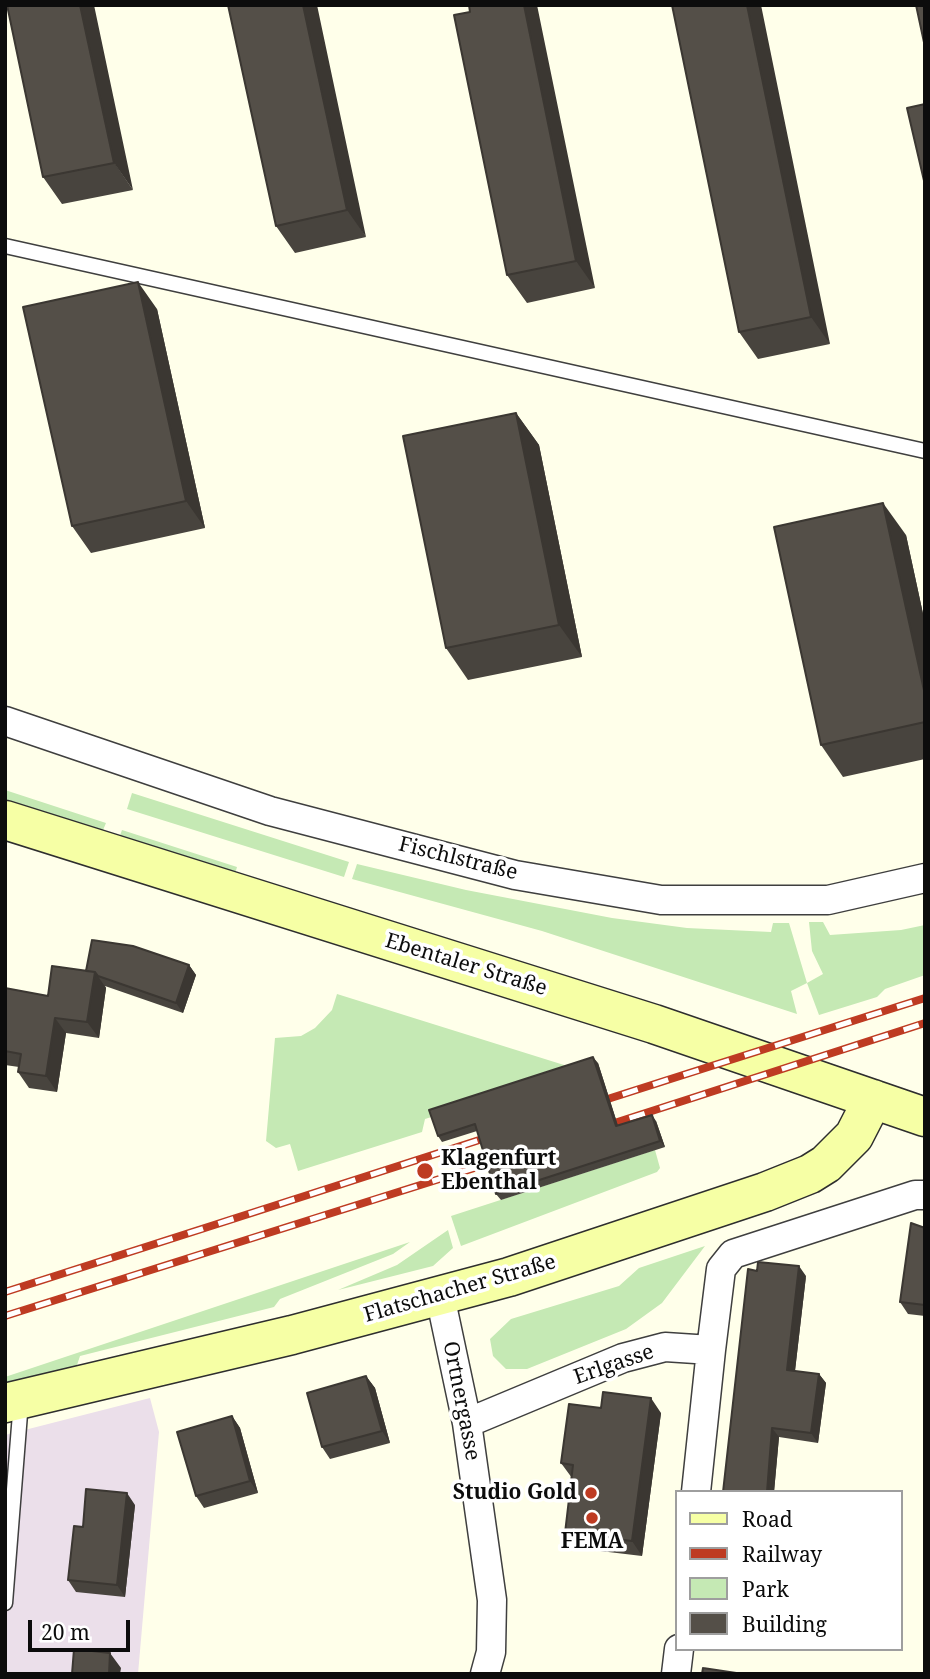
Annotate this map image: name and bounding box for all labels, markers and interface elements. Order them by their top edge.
street label: Fischlstraße [396,832,520,886]
street label: Ebentaler Straße [382,928,550,1002]
place label: Klagenfurt Ebenthal [441,1146,556,1196]
marker: Klagenfurt Ebenthal [415,1161,435,1181]
street label: Flatschacher Straße [361,1250,559,1328]
street label: Ortnergasse [437,1339,485,1463]
street label: Erlgasse [571,1340,657,1390]
place label: Studio Gold [453,1480,577,1506]
marker: Studio Gold [583,1485,599,1501]
legend [674,1490,902,1651]
text: Road [742,1505,793,1533]
marker: FEMA [584,1510,600,1526]
place label: FEMA [561,1529,623,1555]
text: Railway [742,1540,822,1568]
text: Park [742,1575,789,1603]
scale bar [32,1606,133,1650]
text: Building [742,1610,827,1638]
text: 20 m [41,1618,90,1646]

